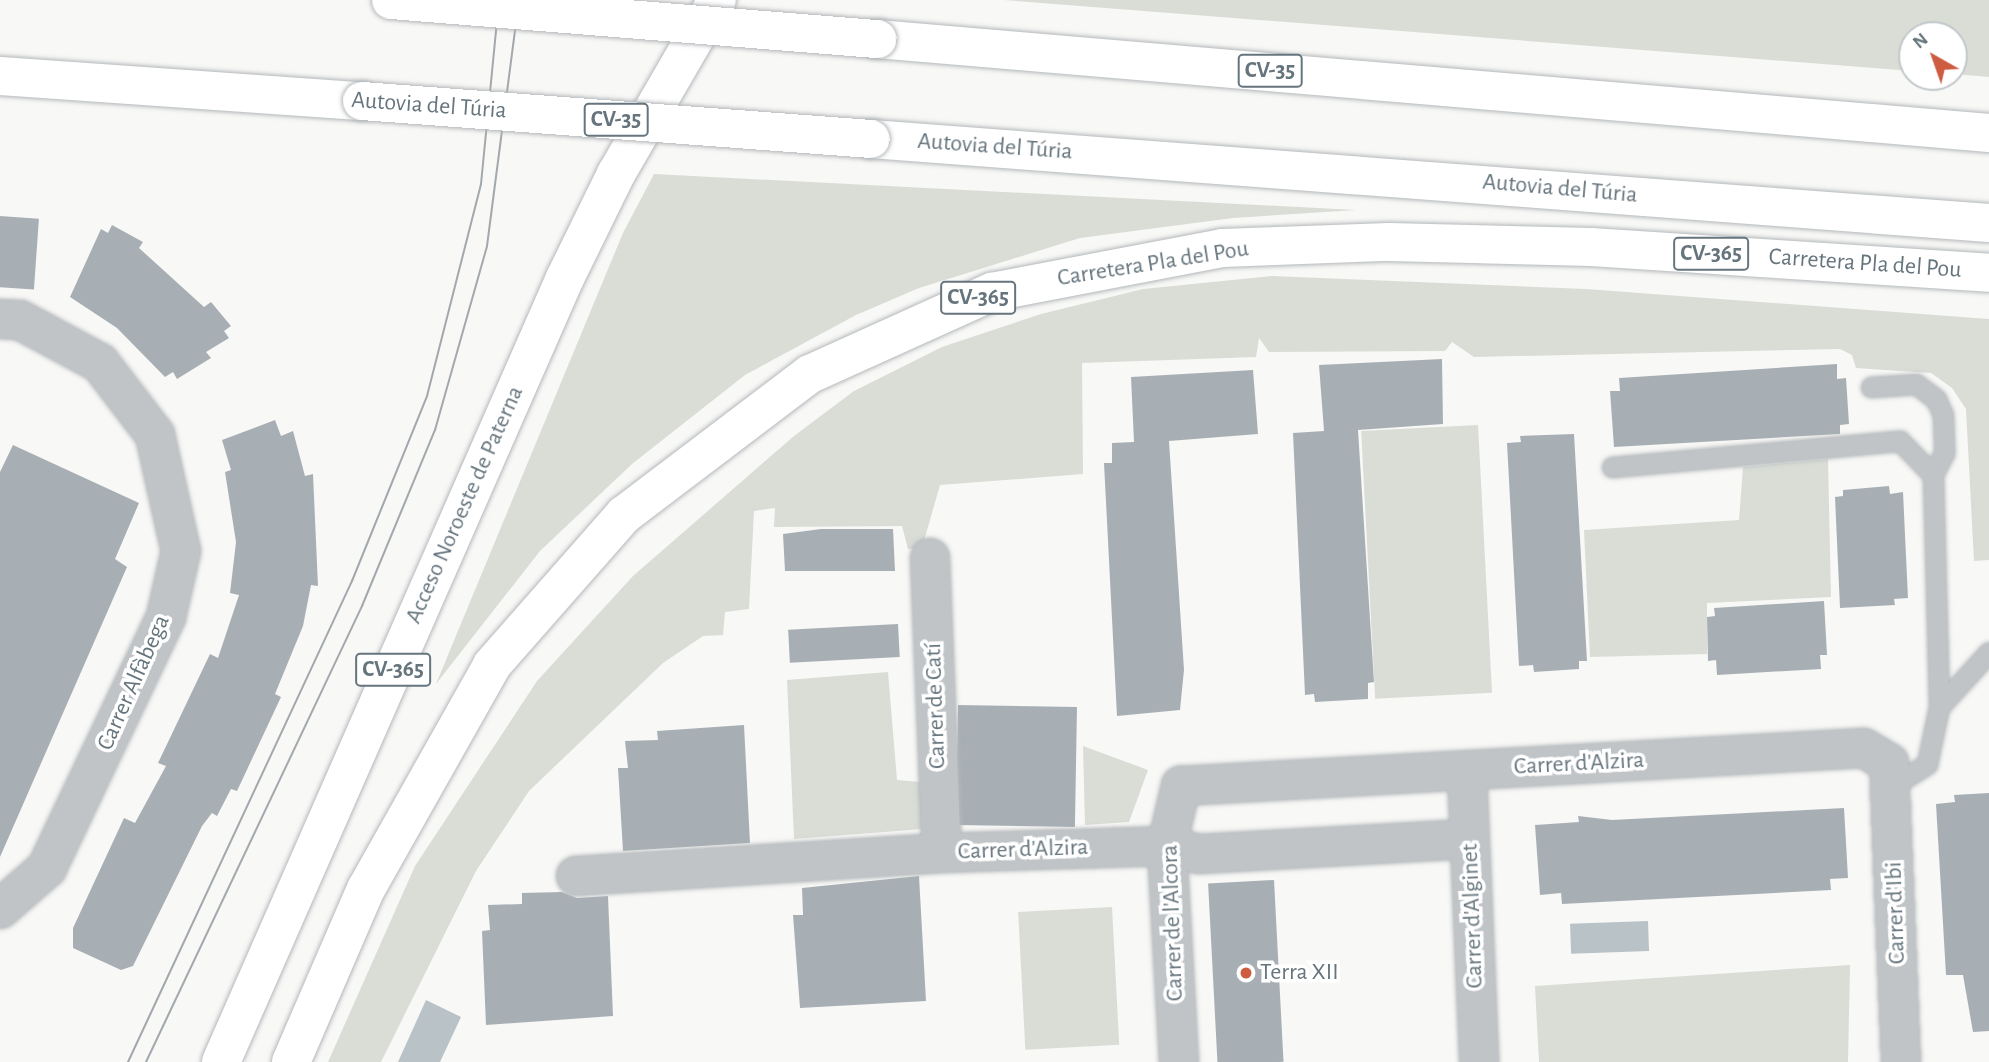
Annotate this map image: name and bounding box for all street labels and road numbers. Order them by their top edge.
road number: CV-35 [1237,52,1303,90]
street label: Autovia del Túria [350,86,508,126]
road number: CV-35 [583,100,649,140]
street label: Autovia del Túria [916,127,1074,167]
street label: Autovia del Túria [1481,168,1639,210]
road number: CV-365 [1672,234,1750,274]
street label: Carretera Pla del Pou [1055,235,1251,293]
street label: Carretera Pla del Pou [1768,243,1962,285]
road number: CV-365 [940,278,1016,318]
street label: Acceso Noroeste de Paterna [400,382,530,628]
street label: Carrer Alfàbega [91,611,177,755]
street label: Carrer de Catí [919,642,953,770]
road number: CV-365 [354,650,432,690]
street label: Carrer d'Alzira [1513,746,1645,782]
street label: Carrer d'Alzira [957,833,1089,867]
street label: Carrer d'Alginet [1456,843,1490,989]
street label: Carrer de l'Alcora [1156,844,1190,1002]
street label: Carrer d'Ibi [1880,861,1912,965]

